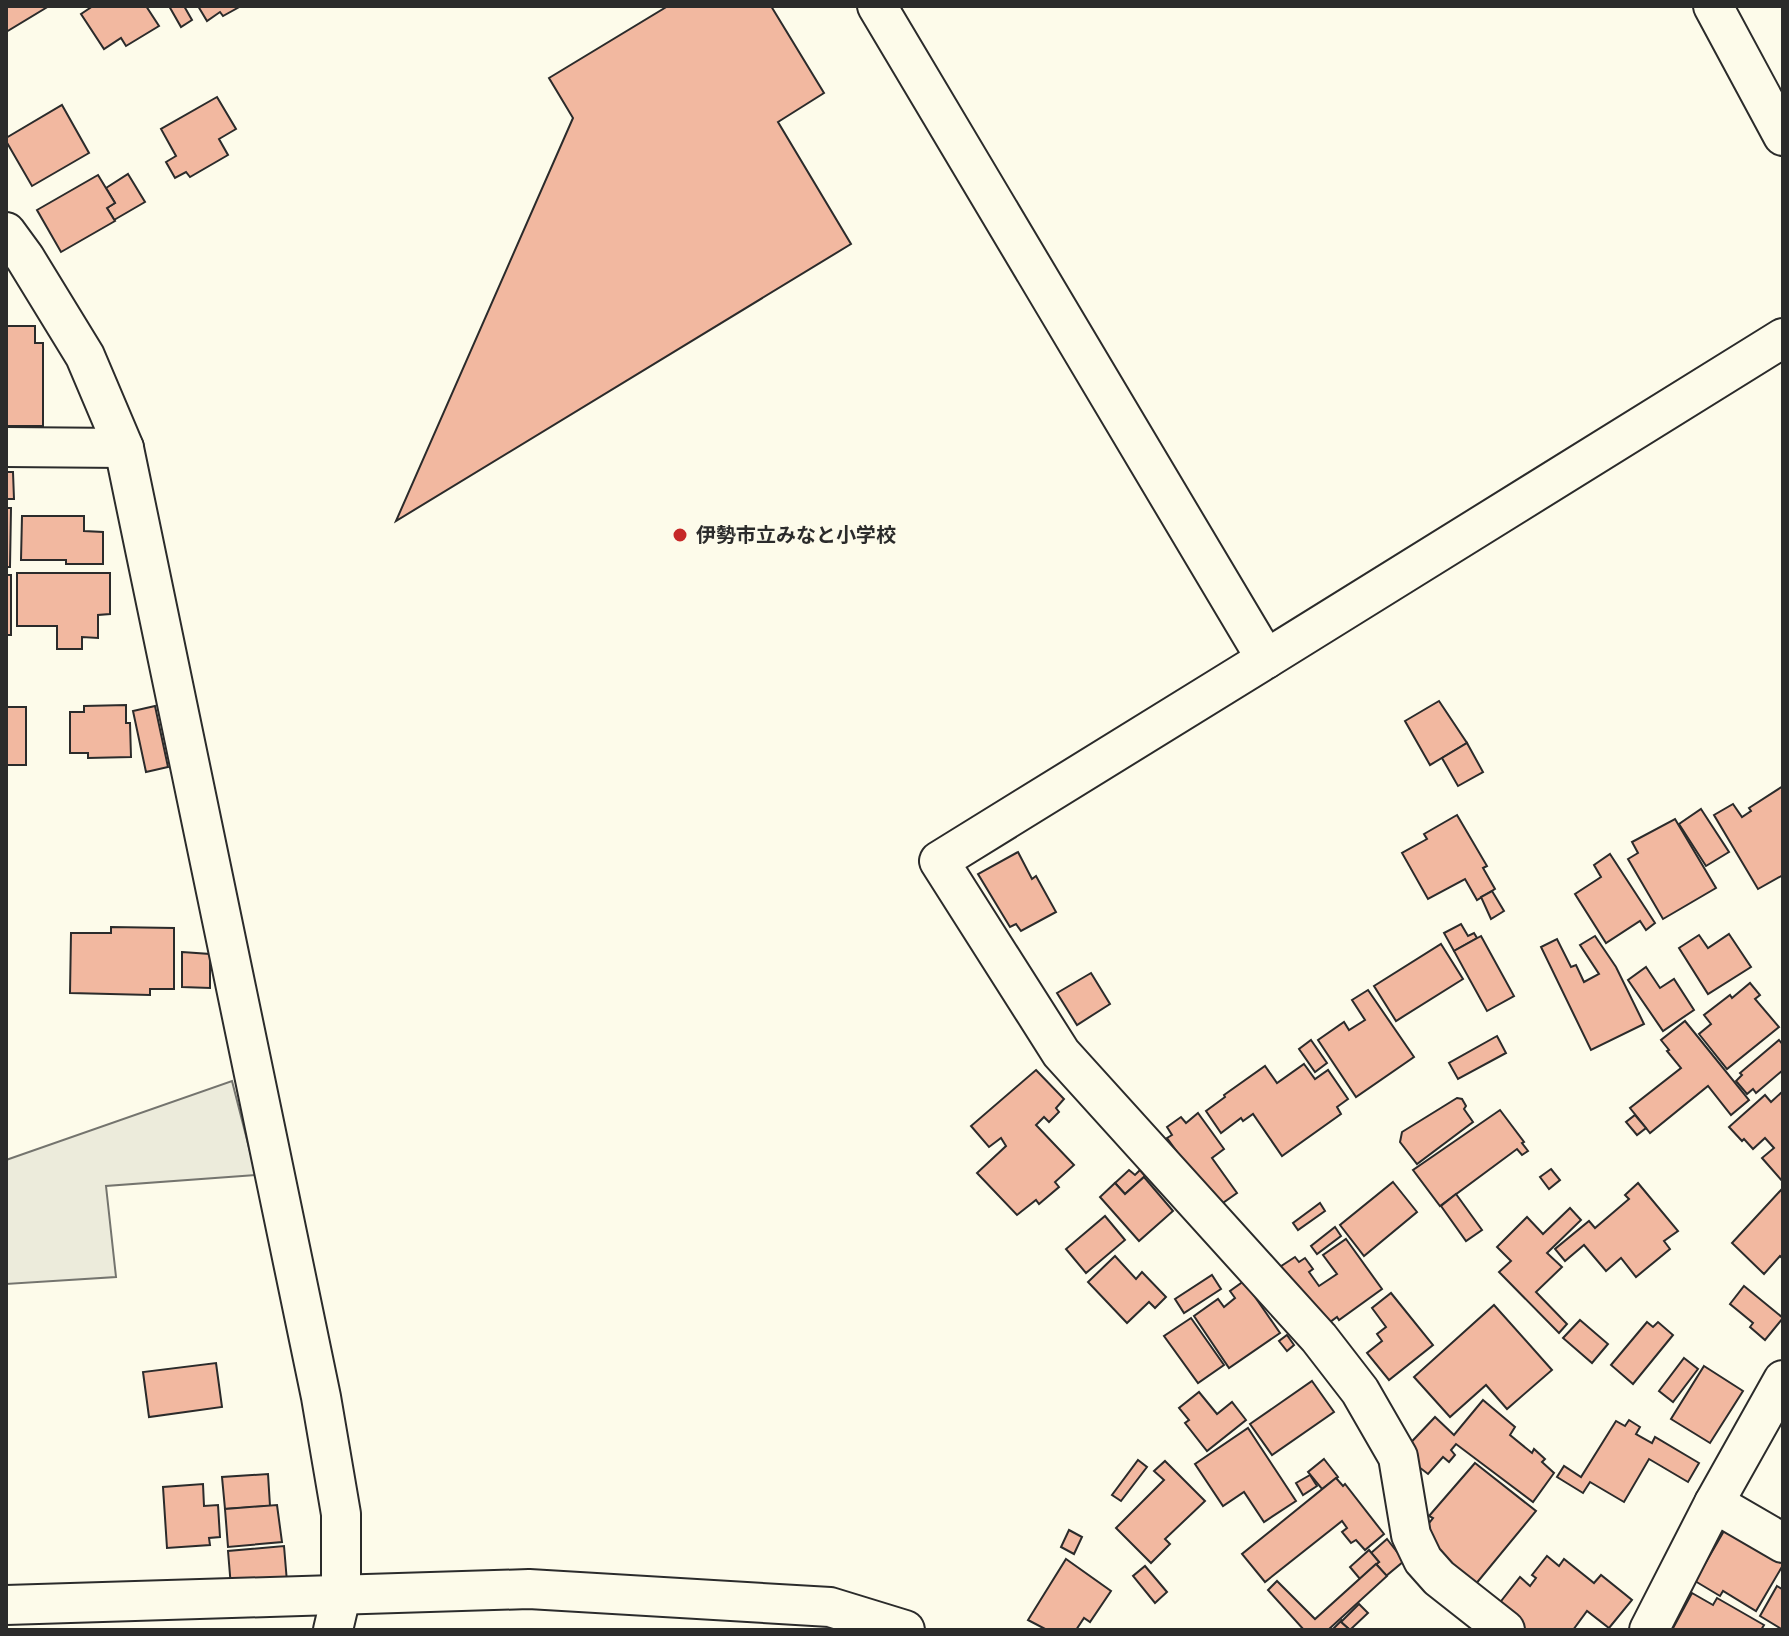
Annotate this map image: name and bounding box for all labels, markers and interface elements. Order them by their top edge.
place label: 伊勢市立みなと小学校 [696,521,896,548]
marker: 伊勢市立みなと小学校 [671,526,689,544]

